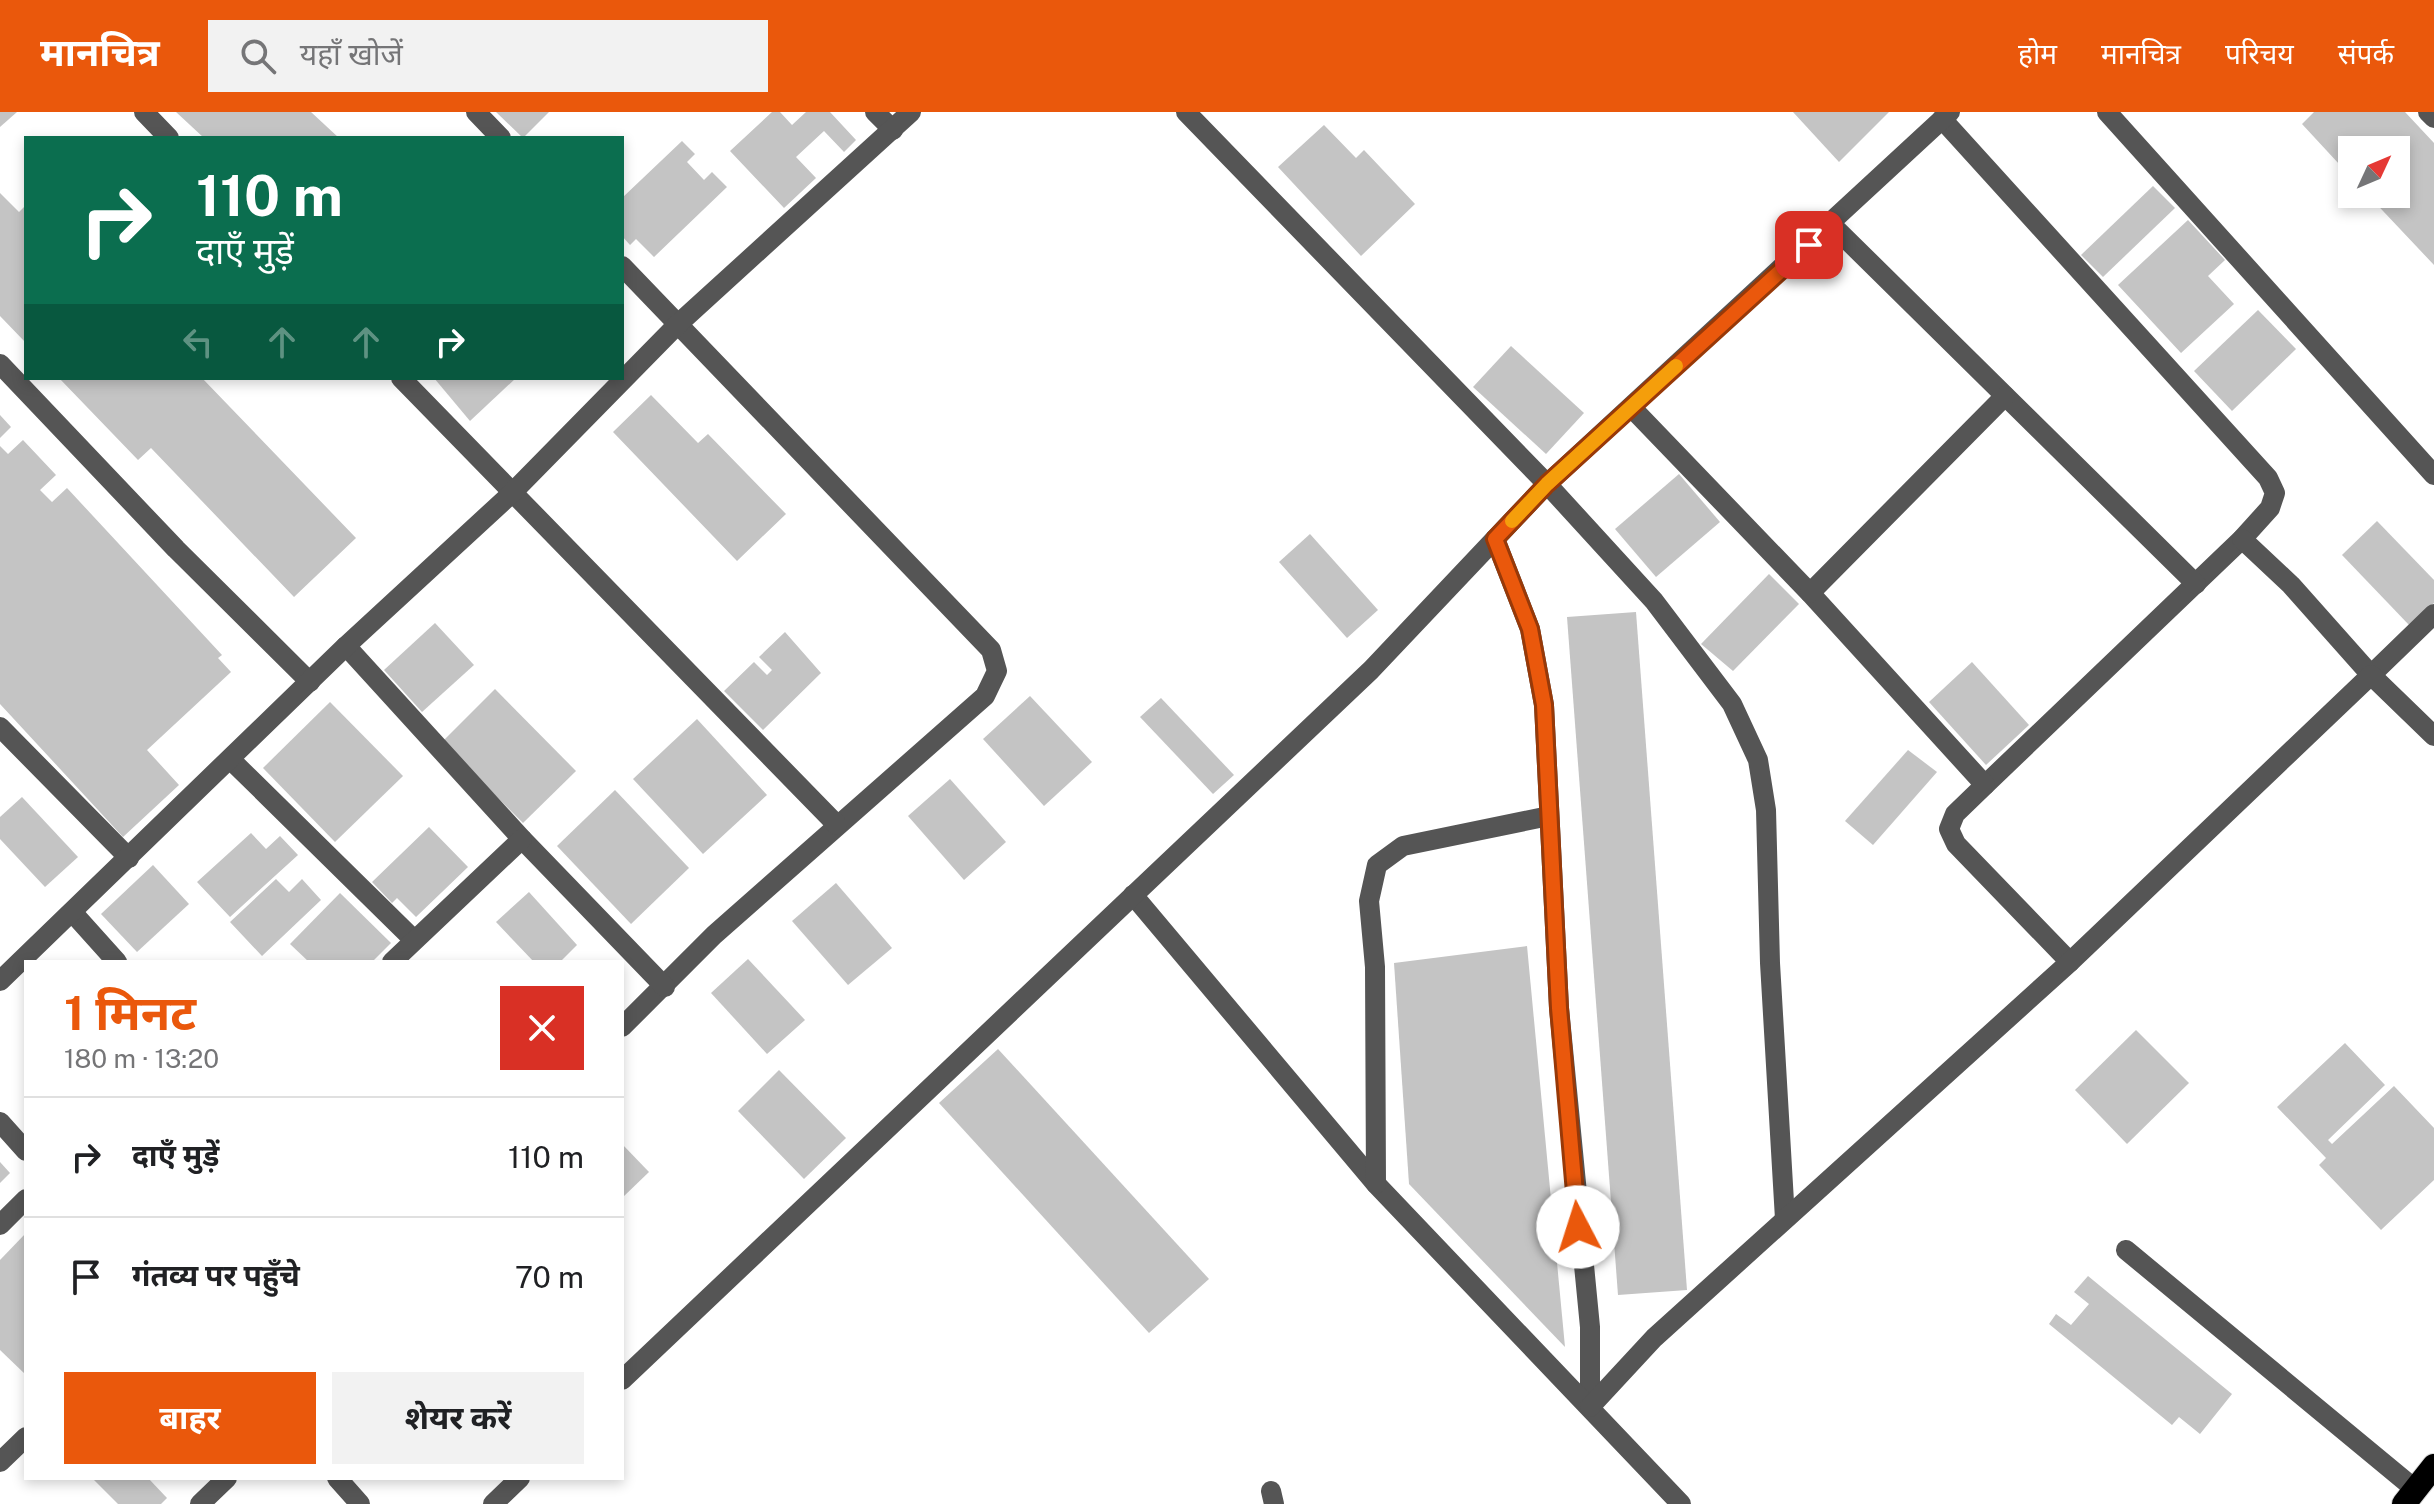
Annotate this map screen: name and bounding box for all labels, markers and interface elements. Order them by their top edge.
search box [208,20,768,92]
text: मानचित्र [40,30,160,75]
icon: search [236,34,280,78]
text: यहाँ खोजें [300,36,403,72]
text: होम [2018,37,2057,70]
text: मानचित्र [2101,37,2181,70]
text: परिचय [2225,37,2294,70]
text: संपर्क [2338,37,2394,70]
north arrow [2338,136,2410,208]
map controls [2338,136,2410,208]
text: 110 m [196,163,343,229]
icon: right [64,168,168,272]
pin [1775,211,1843,279]
icon: arrive [1787,223,1831,267]
text: दाएँ मुड़ें [196,230,294,272]
icon: left [176,320,220,364]
icon: ahead [260,320,304,364]
icon: ahead [344,320,388,364]
icon: right [428,320,472,364]
text: 1 मिनट [64,984,196,1041]
button: close [500,986,584,1070]
text: 180 m · 13:20 [64,1043,219,1074]
icon: right [64,1135,108,1179]
text: दाएँ मुड़ें [132,1137,219,1173]
text: 110 m [508,1139,584,1175]
position arrow [1536,1185,1620,1269]
icon: arrive [64,1255,108,1299]
text: गंतव्य पर पहुँचे [132,1257,300,1293]
text: 70 m [515,1259,584,1295]
button: बाहर [64,1372,316,1464]
button: शेयर करें [332,1372,584,1464]

